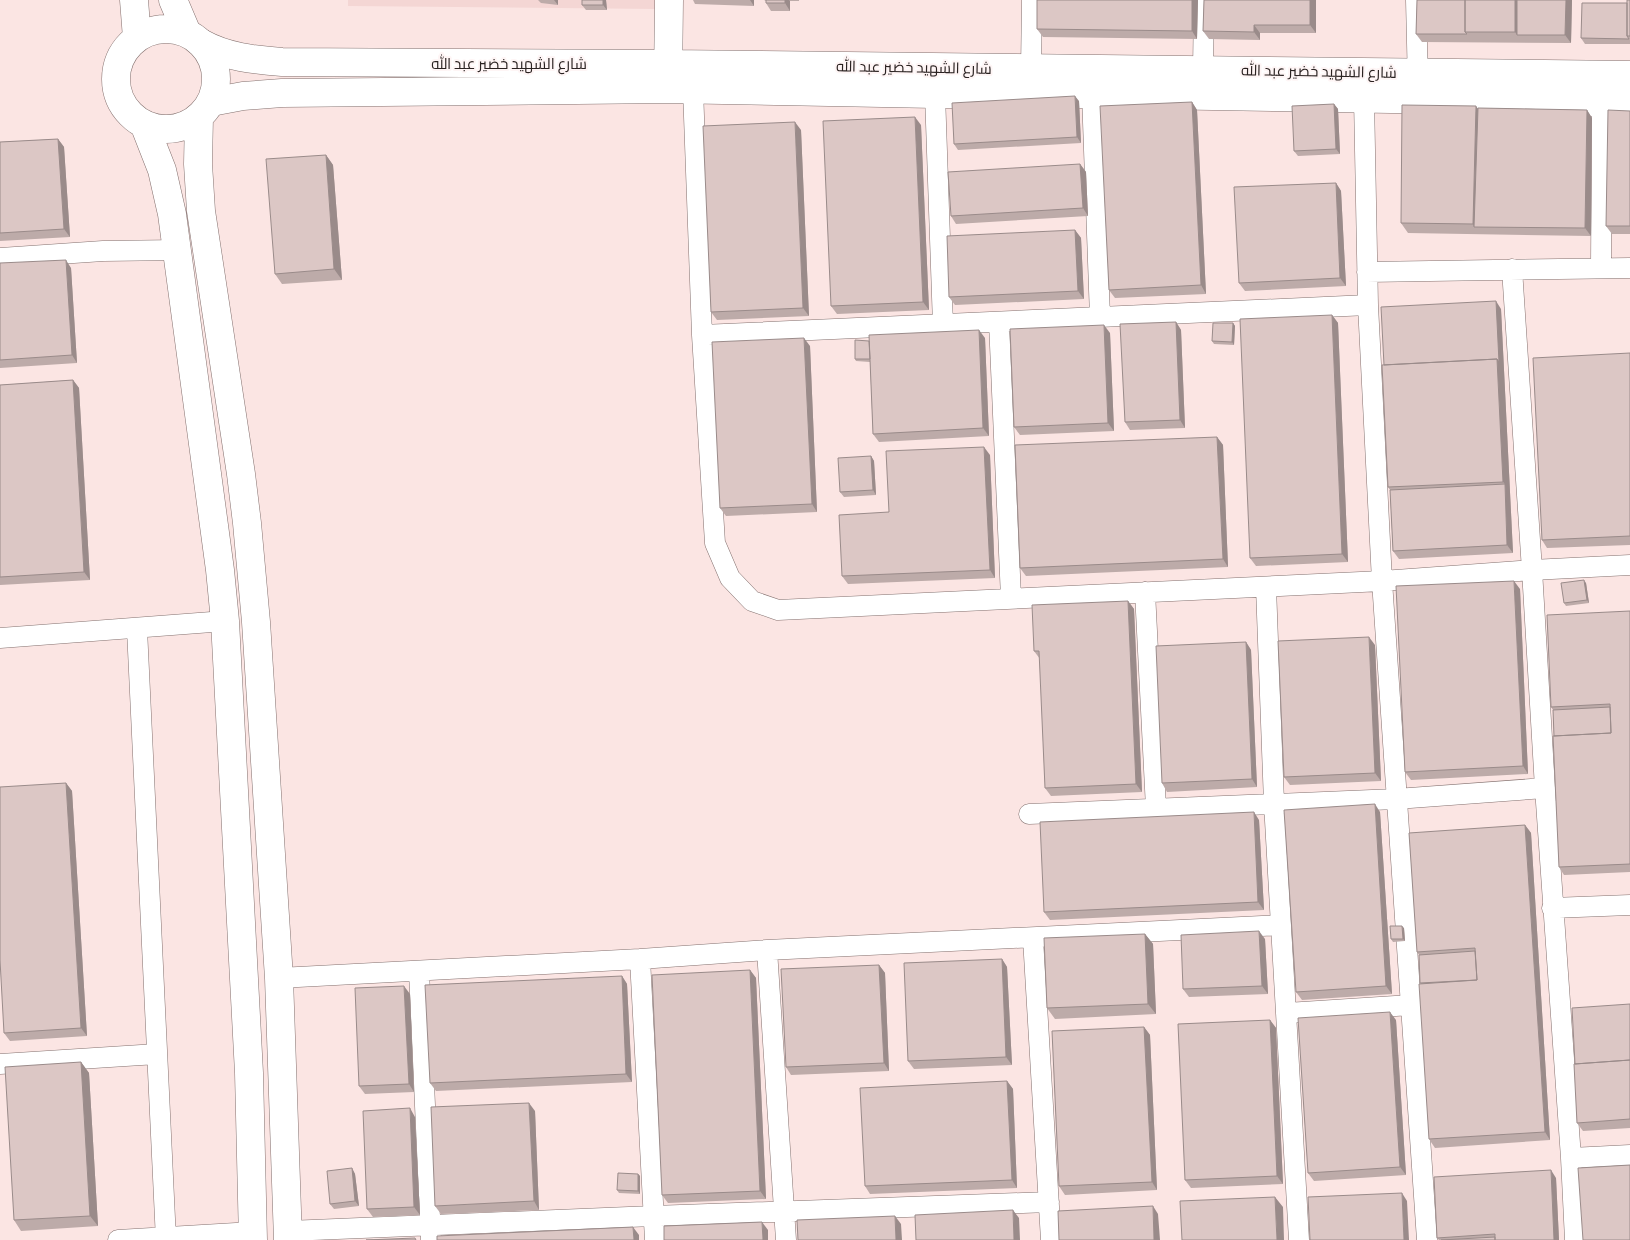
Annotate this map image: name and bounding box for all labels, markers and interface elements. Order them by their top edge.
street label: شارع الشهيد خضير عبد الله [431,53,587,75]
street label: شارع الشهيد خضير عبد الله [836,55,992,80]
street label: شارع الشهيد خضير عبد الله [1241,59,1397,84]

